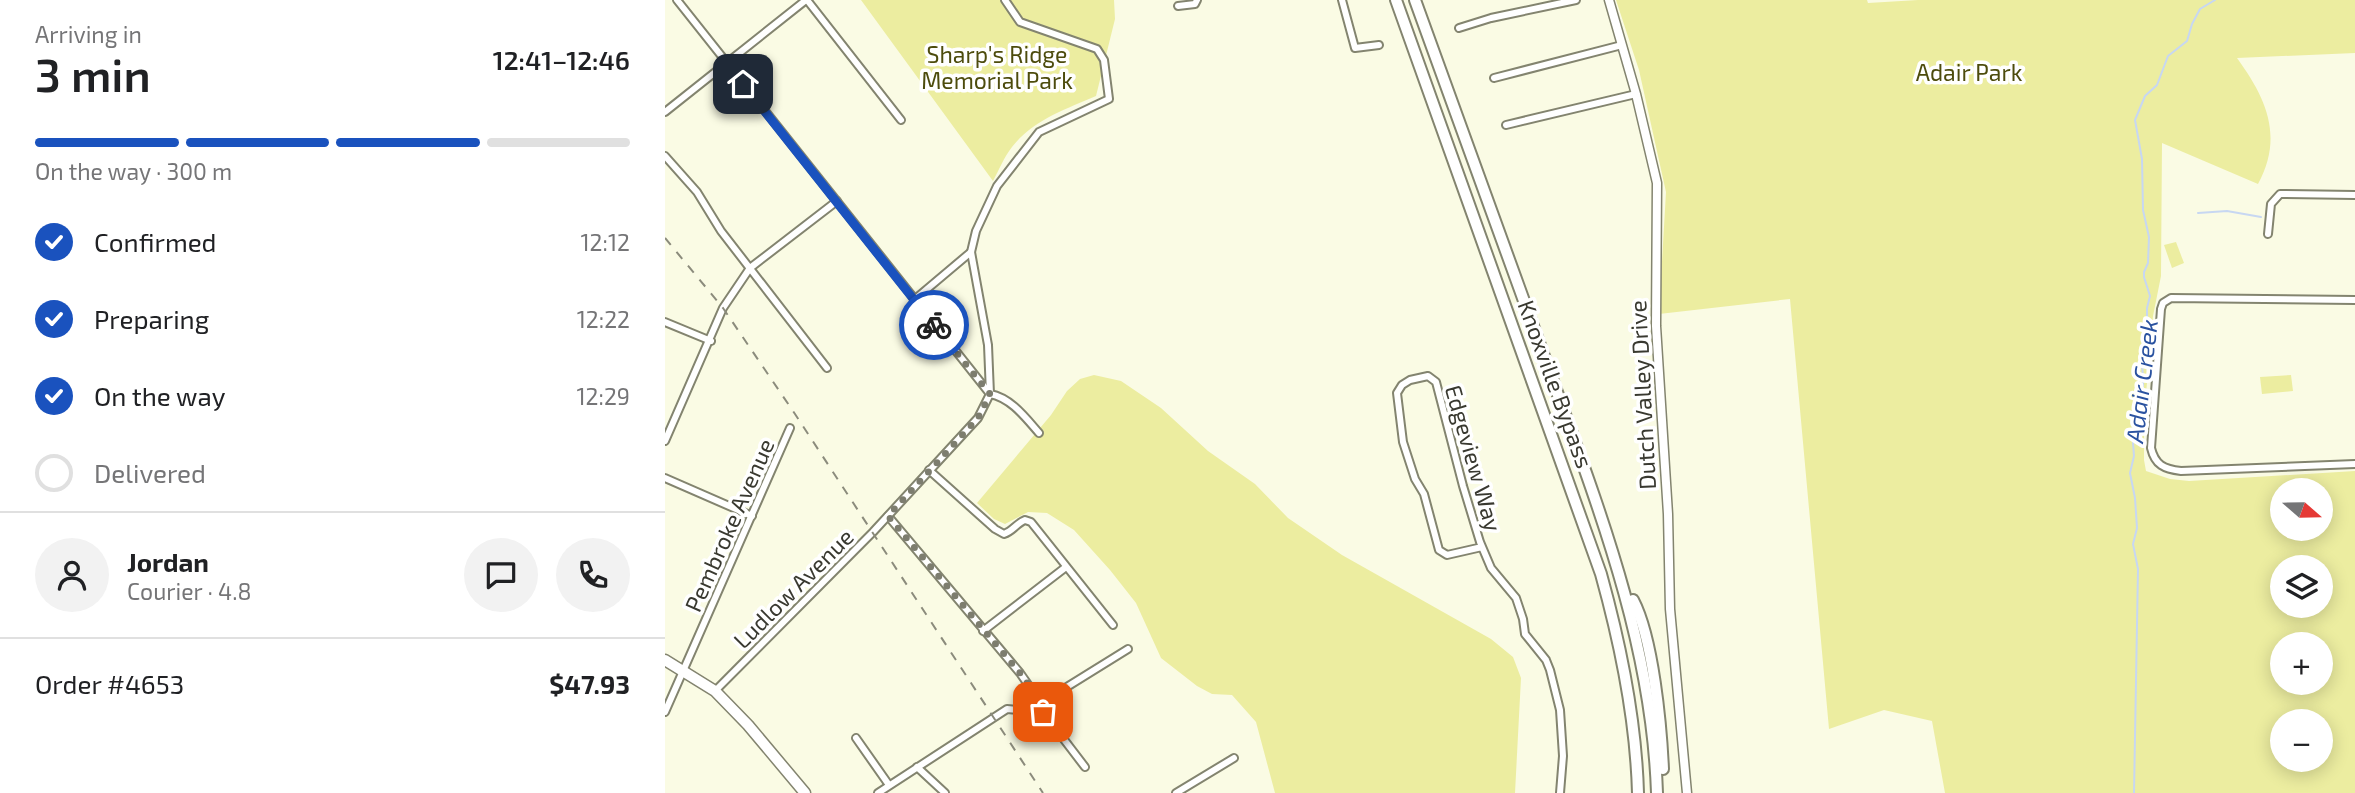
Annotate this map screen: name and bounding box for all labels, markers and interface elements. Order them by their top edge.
text: Arriving in [35,20,142,48]
park label: Sharp's Ridge Memorial Park [921,40,1073,94]
text: 12:41–12:46 [493,44,630,75]
text: 3 min [35,46,151,101]
pin [713,54,773,114]
park label: Adair Park [1916,58,2023,86]
icon: home [724,65,762,103]
text: On the way · 300 m [35,157,232,185]
icon: check [35,223,73,261]
text: Confirmed [94,226,217,257]
text: 12:12 [580,228,630,256]
courier [899,290,969,360]
street label: Knoxville Bypass [1513,296,1599,472]
icon: check [35,300,73,338]
street label: Dutch Valley Drive [1623,300,1661,490]
text: Preparing [94,303,209,334]
text: 12:22 [577,305,630,333]
icon: bike [915,306,953,344]
water label: Adair Creek [2119,318,2163,445]
icon: check [35,377,73,415]
text: On the way [94,380,225,411]
text: 12:29 [576,382,630,410]
street label: Edgeview Way [1440,382,1508,534]
street label: Pembroke Avenue [678,434,780,616]
text: Delivered [94,457,206,488]
north arrow [2270,478,2333,541]
map controls [2270,478,2333,772]
street label: Ludlow Avenue [727,522,859,654]
button: person [35,538,109,612]
button: chat [464,538,538,612]
button: phone [556,538,630,612]
text: Jordan [127,546,209,577]
button: layers [2270,555,2333,618]
text: Courier · 4.8 [127,577,251,605]
button: + [2270,632,2333,695]
text: Order #4653 [35,668,184,699]
text: $47.93 [549,668,630,699]
pin [1013,682,1073,742]
icon: bag [1024,693,1062,731]
button: − [2270,709,2333,772]

